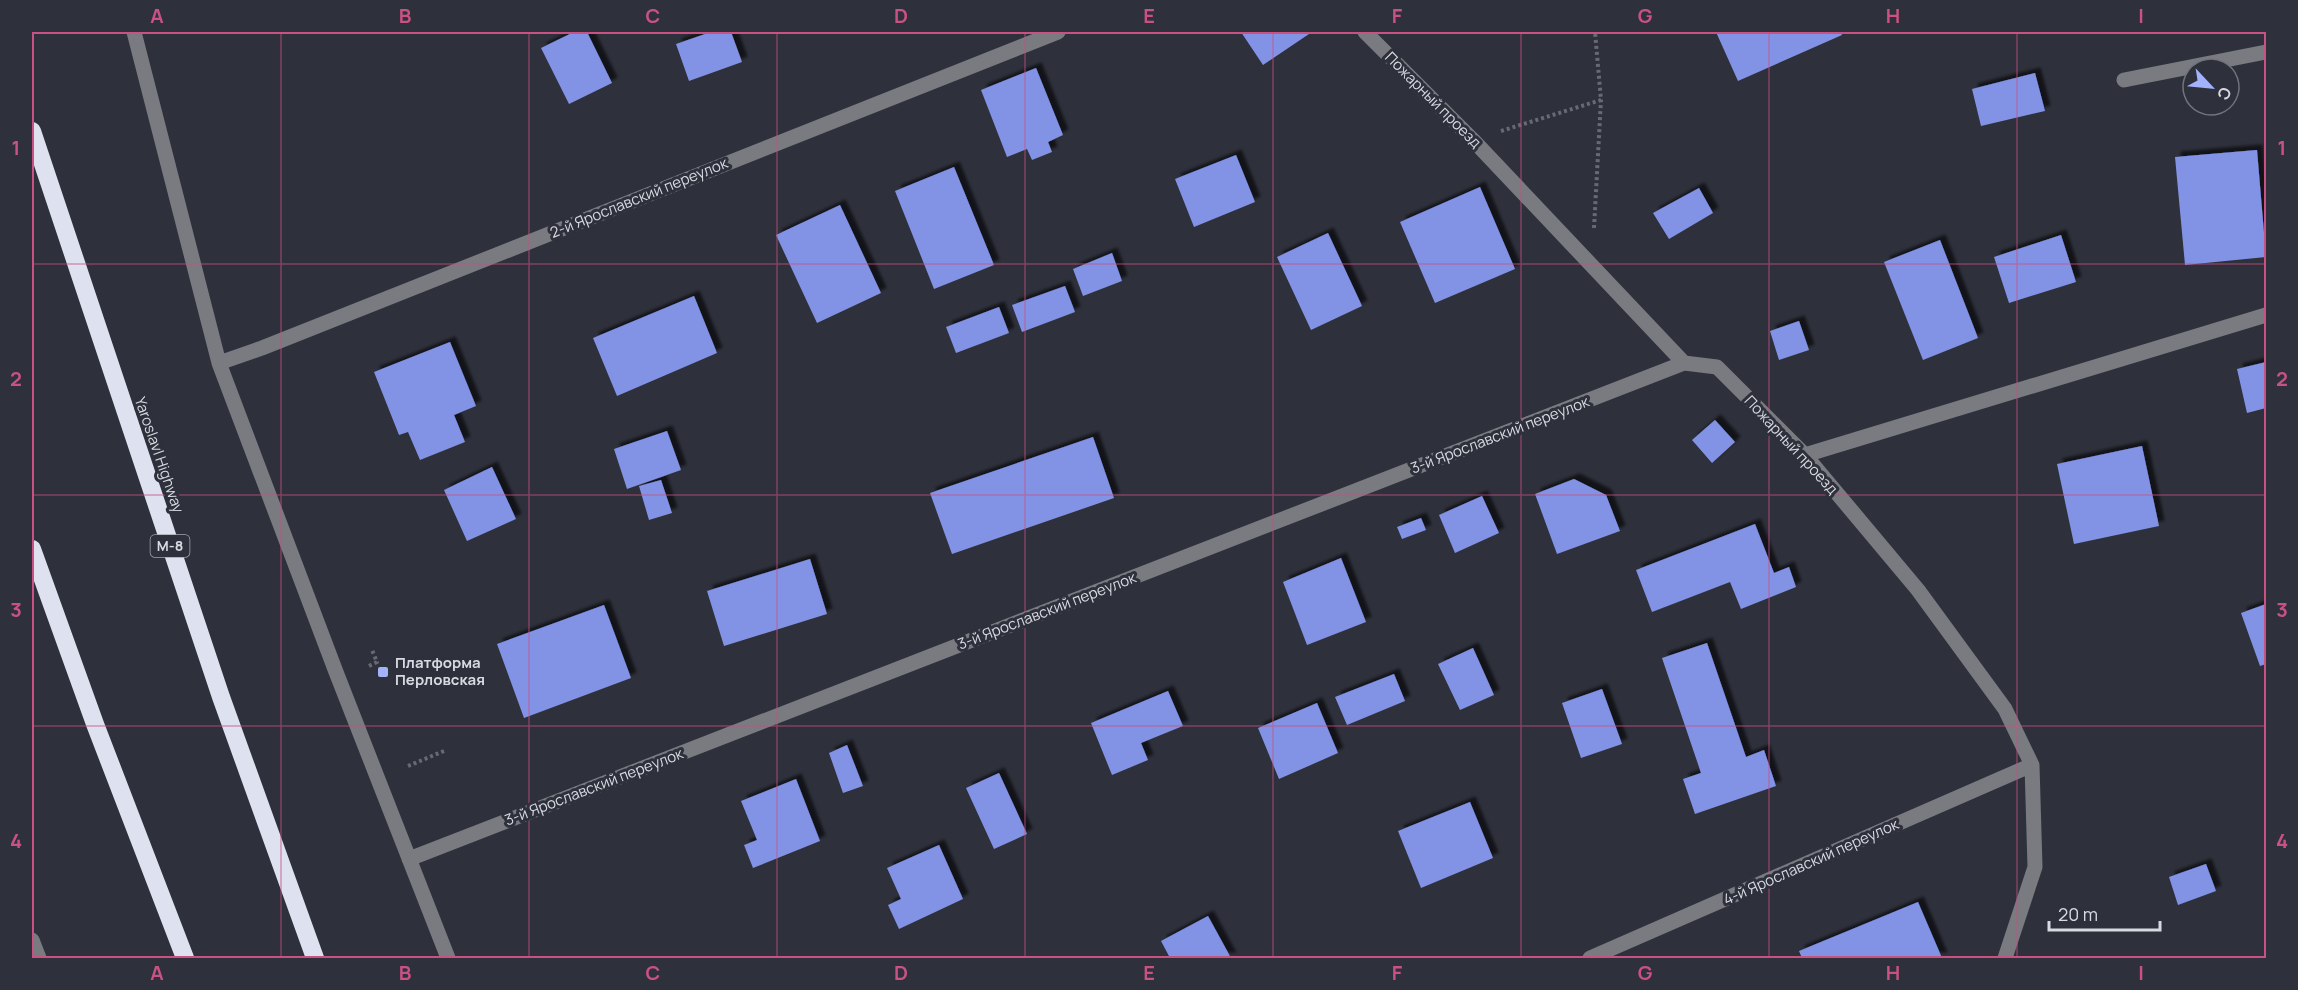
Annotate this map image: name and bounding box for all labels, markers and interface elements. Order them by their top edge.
text: A [150,2,164,29]
text: B [399,2,412,29]
text: C [646,2,660,29]
text: D [894,2,908,29]
text: E [1143,2,1155,29]
text: F [1392,2,1403,29]
text: G [1638,2,1653,29]
text: H [1886,2,1900,29]
text: I [2138,2,2144,29]
street label: Пожарный проезд [1381,47,1486,152]
north arrow [2181,57,2241,117]
text: С [2212,83,2237,104]
text: 1 [12,134,20,161]
text: 1 [2278,134,2286,161]
street label: 2-й Ярославский переулок [547,152,731,243]
text: 2 [10,365,22,392]
text: 2 [2276,365,2288,392]
street label: 3-й Ярославский переулок [1408,391,1593,478]
street label: Пожарный проезд [1740,391,1843,499]
street label: Yaroslavl Highway [130,394,189,516]
road number: М-8 [150,535,190,557]
street label: 3-й Ярославский переулок [955,567,1140,654]
text: 3 [10,596,22,623]
text: 3 [2276,596,2288,623]
place label: Платформа Перловская [395,652,485,690]
marker: Платформа Перловская [376,665,390,679]
street label: 3-й Ярославский переулок [502,743,687,830]
street label: 4-й Ярославский переулок [1720,813,1902,910]
text: 4 [10,827,22,854]
text: 4 [2276,827,2288,854]
scale bar [2049,894,2160,932]
text: 20 m [2058,902,2098,926]
text: A [150,959,164,986]
text: B [399,959,412,986]
text: C [646,959,660,986]
text: D [894,959,908,986]
text: E [1143,959,1155,986]
text: F [1392,959,1403,986]
text: G [1638,959,1653,986]
text: H [1886,959,1900,986]
text: I [2138,959,2144,986]

